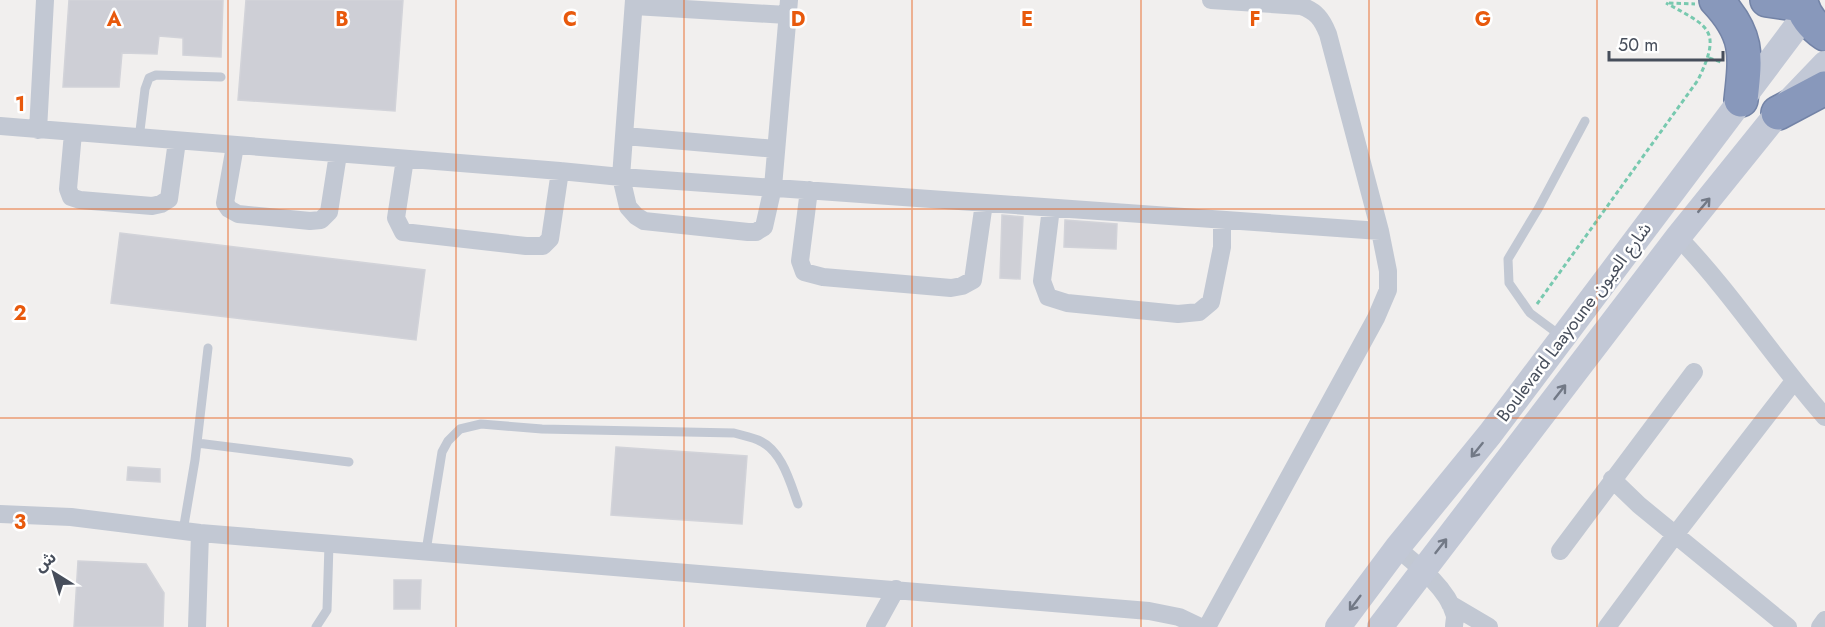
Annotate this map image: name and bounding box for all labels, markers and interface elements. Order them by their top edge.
text: A [106,5,122,34]
text: B [335,5,349,34]
text: C [563,5,577,34]
text: D [791,5,805,34]
text: E [1021,5,1033,34]
text: F [1249,5,1261,34]
text: G [1475,5,1491,34]
scale bar [1609,24,1723,62]
text: 50 m [1618,32,1658,58]
text: 1 [15,90,25,119]
one-way arrow [1698,197,1711,213]
street label: Boulevard Laayoune شارع العيون [1490,217,1658,428]
text: 2 [13,299,27,328]
one-way arrow [1554,385,1566,401]
one-way arrow [1470,442,1483,458]
text: 3 [14,508,26,537]
one-way arrow [1434,539,1447,555]
north arrow [24,543,84,603]
text: ش [30,546,61,577]
one-way arrow [1349,595,1362,611]

